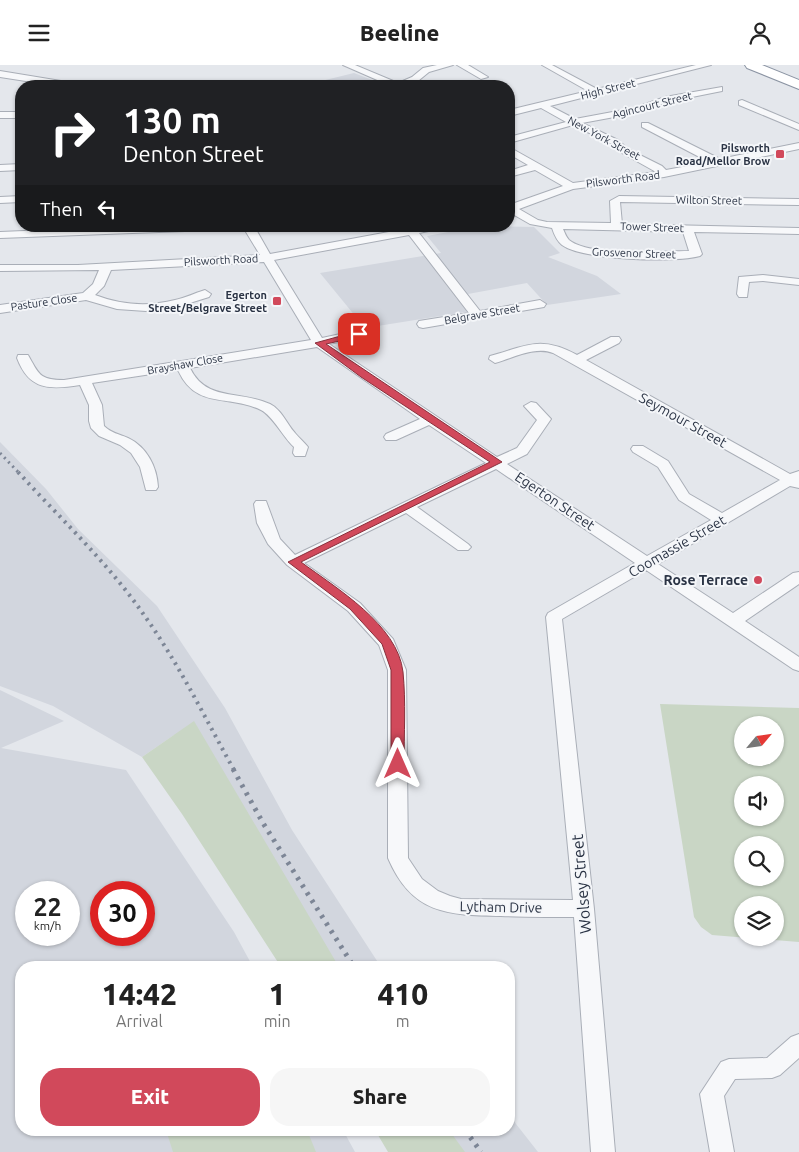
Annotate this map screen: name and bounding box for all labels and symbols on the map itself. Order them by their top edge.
street label: High Street [579,76,637,102]
street label: Agincourt Street [611,89,694,121]
street label: New York Street [566,114,643,162]
place label: Pilsworth Road/Mellor Brow [676,142,770,167]
marker: Pilsworth Road/Mellor Brow [774,148,786,160]
street label: Pilsworth Road [585,169,661,189]
street label: Wilton Street [676,193,743,207]
street label: Tower Street [620,220,685,234]
street label: Grosvenor Street [592,246,677,260]
street label: Pilsworth Road [183,252,259,268]
place label: Egerton Street/Belgrave Street [148,289,267,314]
street label: Pasture Close [10,291,78,313]
marker: Egerton Street/Belgrave Street [271,295,283,307]
street label: Belgrave Street [443,301,521,327]
pin [338,313,380,355]
street label: Brayshaw Close [146,351,224,377]
street label: Seymour Street [636,389,730,451]
street label: Egerton Street [512,468,598,534]
street label: Coomassie Street [625,511,729,580]
place label: Rose Terrace [663,572,748,588]
marker: Rose Terrace [752,574,764,586]
north arrow [734,716,784,766]
position arrow [371,737,423,789]
street label: Wolsey Street [568,833,594,935]
speed limit sign: 30 [90,881,155,946]
street label: Lytham Drive [459,898,543,916]

